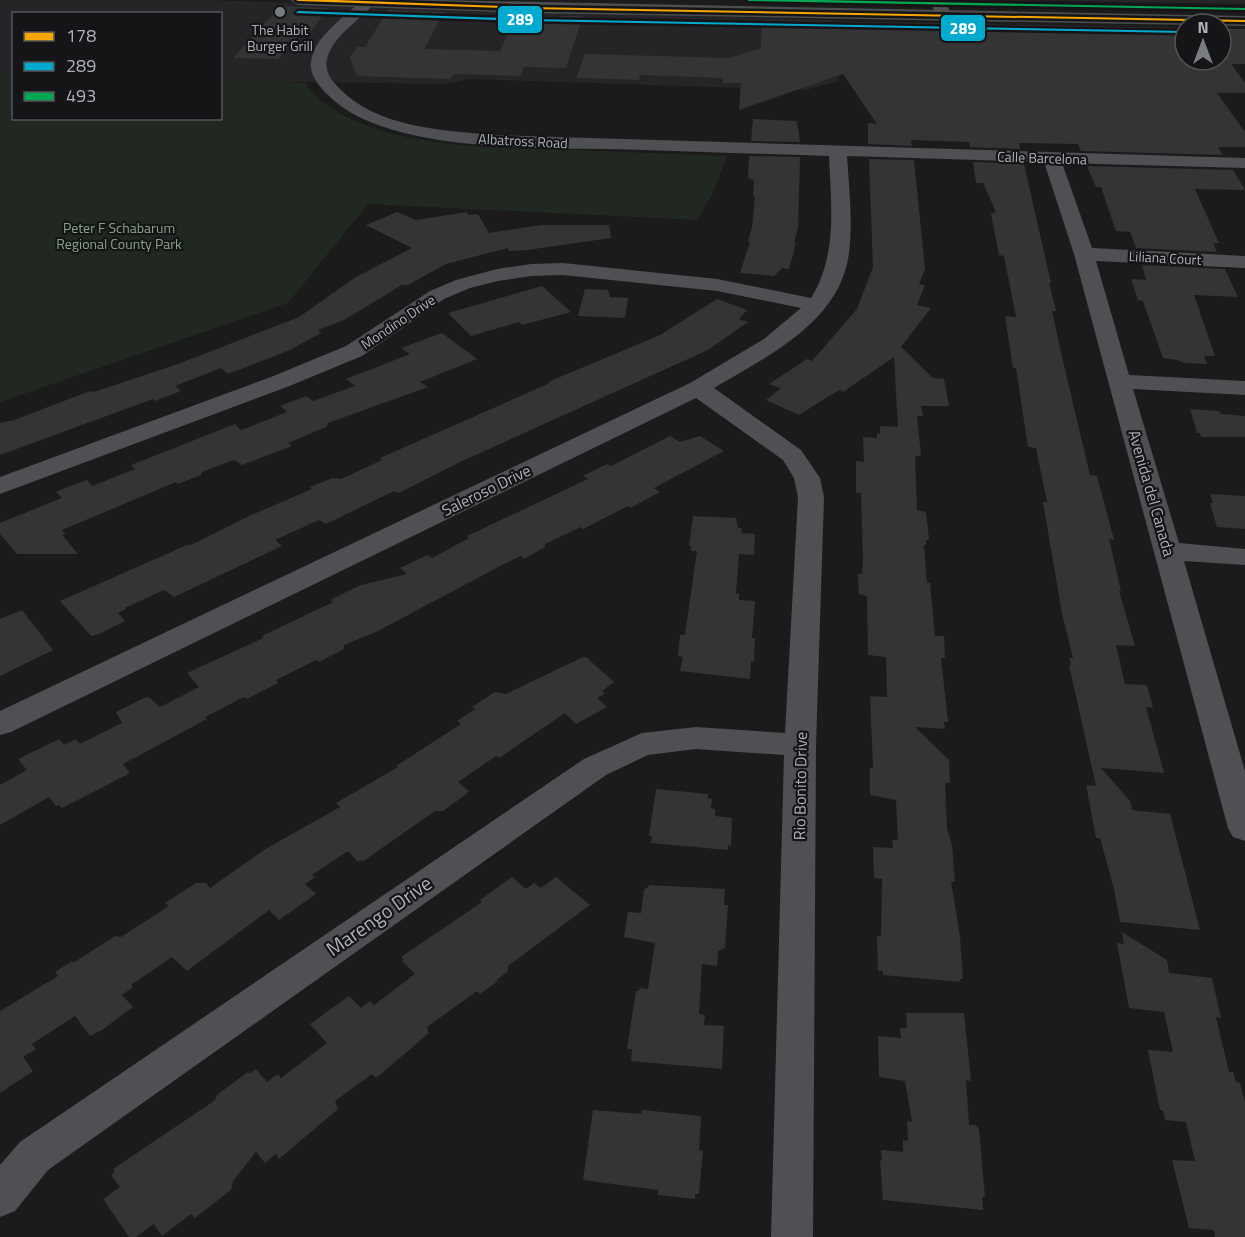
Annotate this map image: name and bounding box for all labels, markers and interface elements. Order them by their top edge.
marker: The Habit Burger Grill [273,5,287,19]
line badge: 289 [497,5,543,34]
text: 289 [507,7,533,31]
legend [12,12,222,120]
north arrow [1173,12,1233,72]
line badge: 289 [940,14,986,42]
text: N [1197,15,1209,39]
text: 289 [950,16,976,40]
place label: The Habit Burger Grill [247,19,313,56]
text: 178 [66,22,96,49]
text: 289 [66,52,96,79]
text: 493 [66,82,96,109]
street label: Albatross Road [478,128,568,153]
street label: Calle Barcelona [997,145,1087,170]
park label: Peter F Schabarum Regional County Park [56,217,182,254]
street label: Liliana Court [1128,245,1202,270]
street label: Mondino Drive [356,289,439,354]
street label: Avenida del Canada [1122,427,1182,559]
street label: Saleroso Drive [437,458,535,522]
street label: Rio Bonito Drive [787,732,813,840]
street label: Marengo Drive [319,868,438,964]

